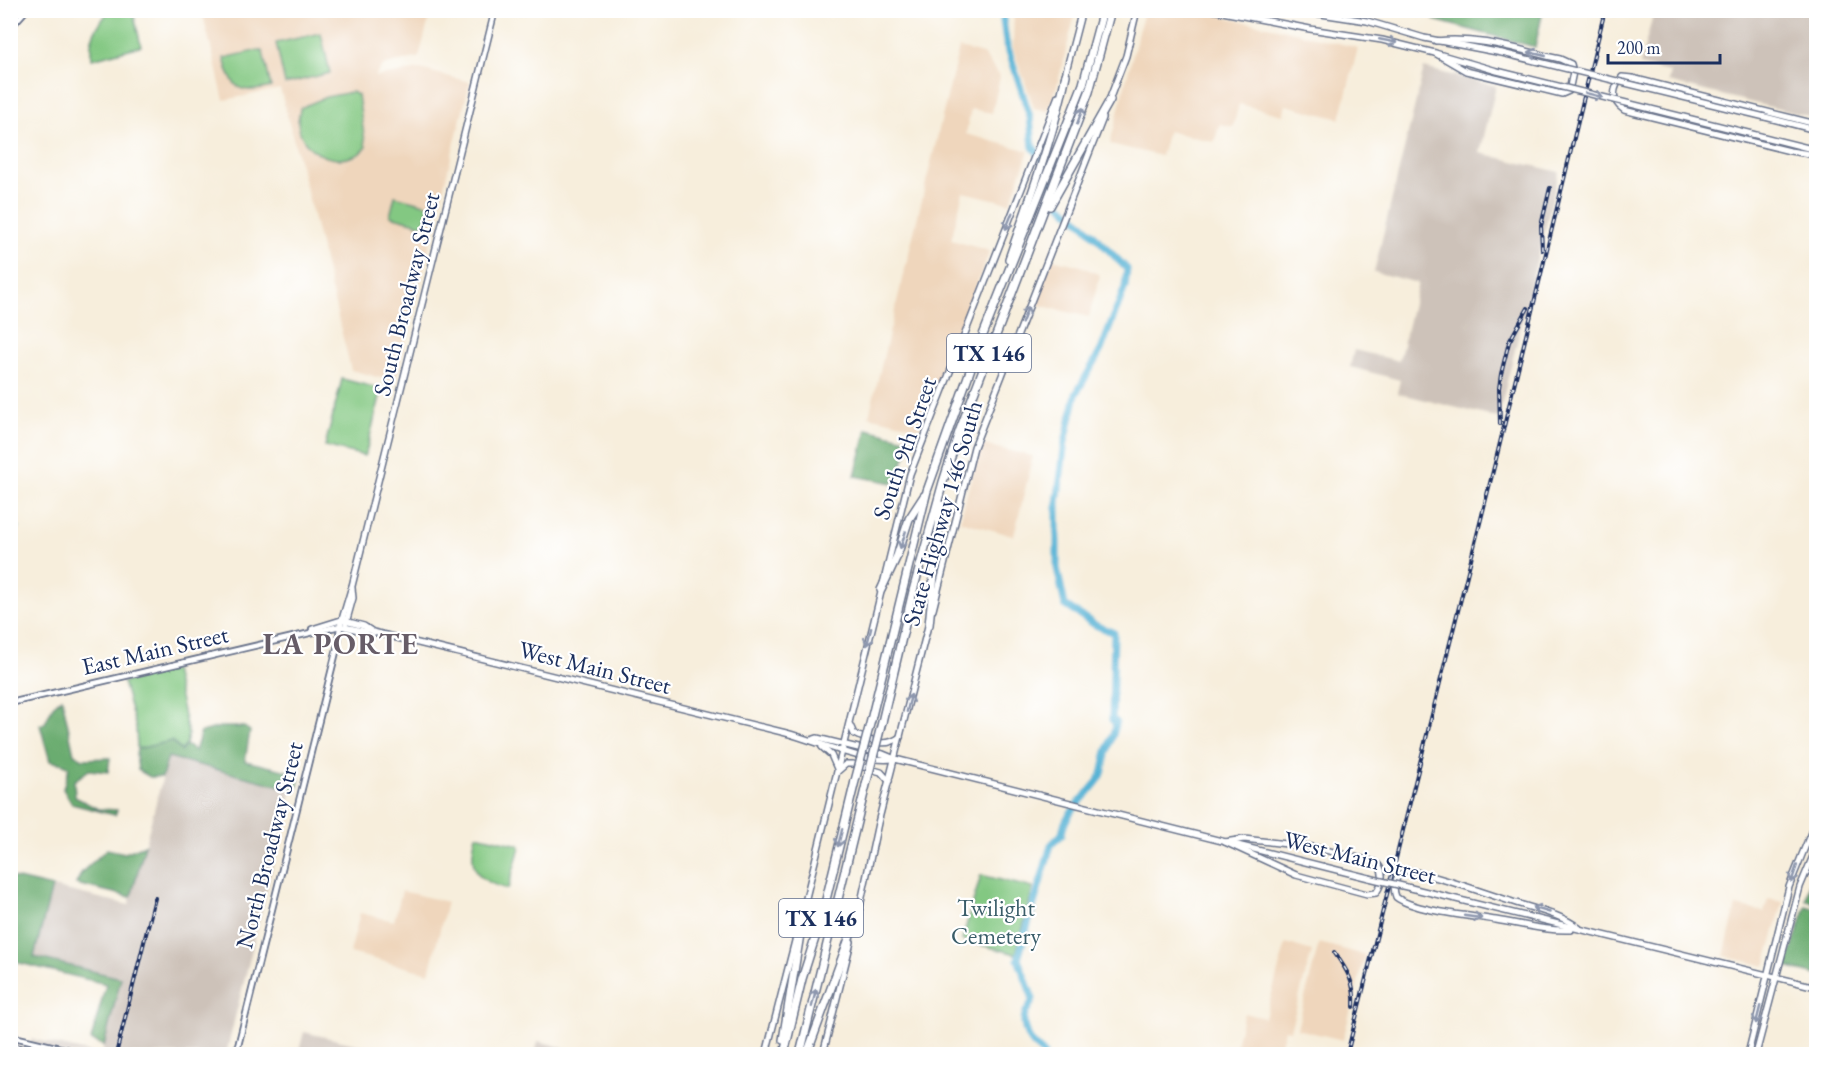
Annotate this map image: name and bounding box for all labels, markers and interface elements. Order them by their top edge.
scale bar [1608,27,1720,65]
one-way arrow [1377,36,1397,47]
text: 200 m [1617,36,1661,59]
one-way arrow [1528,47,1547,59]
one-way arrow [1585,90,1604,102]
one-way arrow [1076,107,1087,126]
street label: South Broadway Street [366,188,446,399]
one-way arrow [1003,211,1014,230]
one-way arrow [1020,306,1031,325]
road number: TX 146 [947,334,1031,372]
street label: South 9th Street [865,372,943,524]
street label: State Highway 146 South [895,397,989,629]
one-way arrow [897,530,908,549]
street label: East Main Street [79,618,232,682]
district label: LA PORTE [262,624,420,663]
one-way arrow [863,627,875,646]
street label: West Main Street [516,633,675,701]
one-way arrow [904,693,916,712]
street label: North Broadway Street [228,738,310,952]
street label: West Main Street [1281,823,1440,891]
one-way arrow [834,828,846,847]
one-way arrow [1787,864,1798,883]
park label: Twilight Cemetery [951,892,1041,951]
road number: TX 146 [779,899,863,937]
one-way arrow [1532,904,1551,916]
one-way arrow [1462,911,1482,922]
one-way arrow [809,988,821,1007]
one-way arrow [1751,1005,1763,1024]

